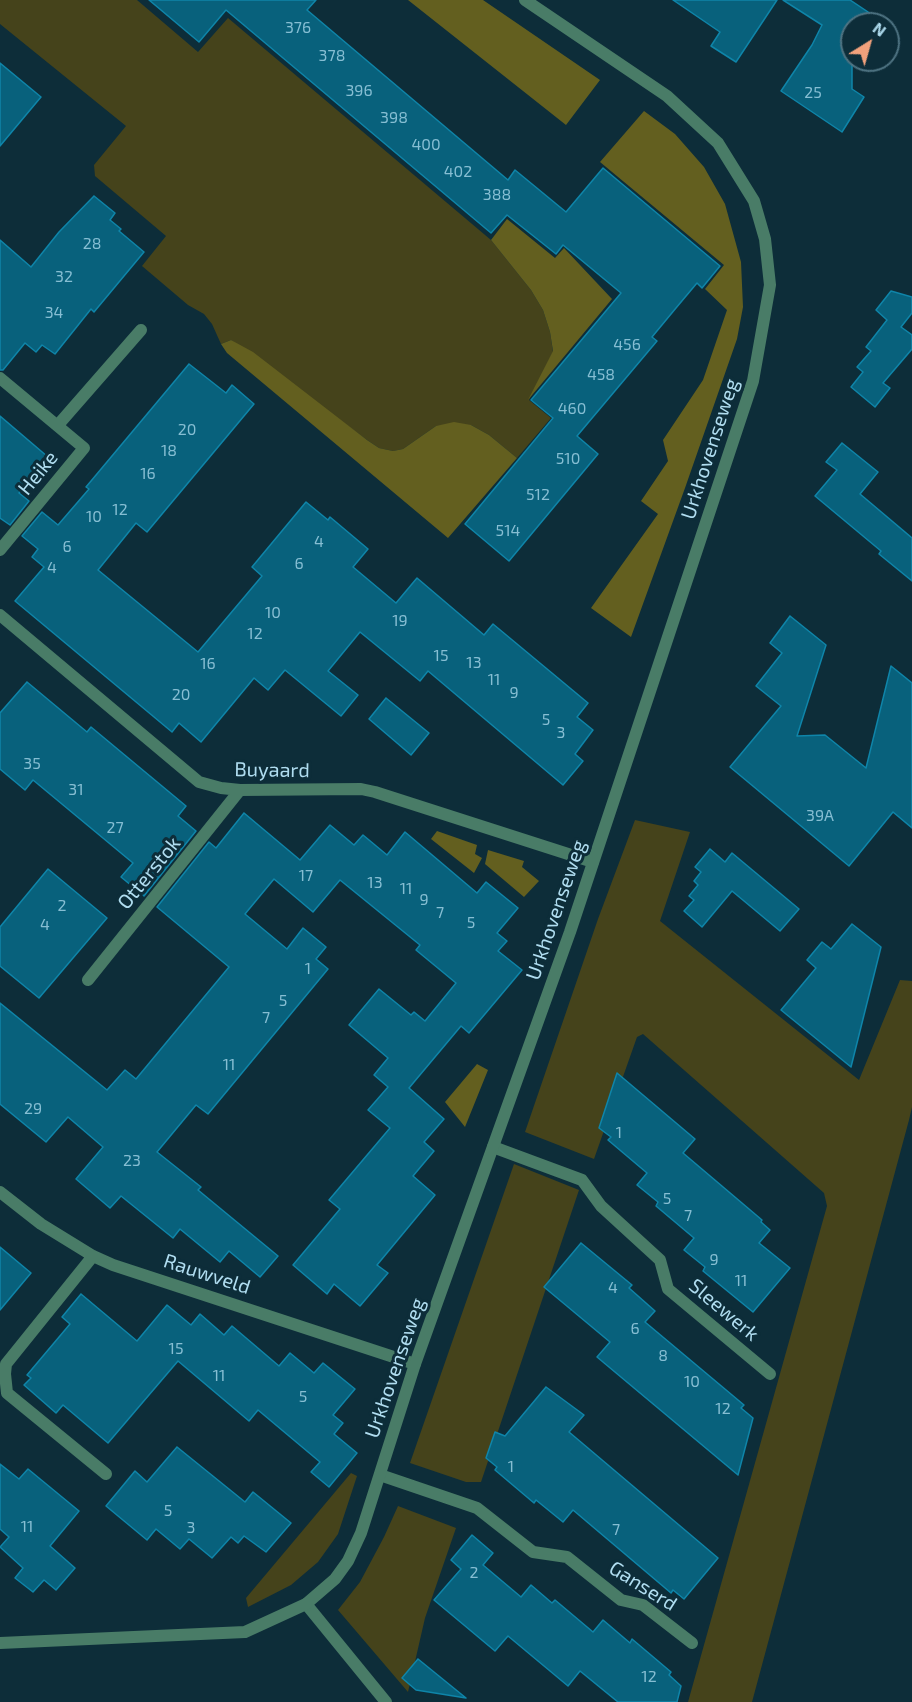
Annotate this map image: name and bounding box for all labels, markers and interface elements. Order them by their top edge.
north arrow [840,12,900,72]
house number: 376 [285,18,311,38]
text: N [870,18,890,40]
house number: 378 [319,46,345,66]
house number: 396 [345,81,373,101]
house number: 25 [804,83,822,103]
house number: 398 [380,108,408,128]
house number: 400 [411,135,441,155]
house number: 402 [444,162,472,182]
house number: 388 [483,185,511,205]
house number: 28 [83,234,101,254]
house number: 32 [55,267,73,287]
house number: 34 [45,303,63,323]
house number: 456 [613,335,641,355]
house number: 458 [587,365,615,385]
street label: Urkhovenseweg [676,376,744,522]
house number: 460 [558,399,586,419]
house number: 20 [178,420,196,440]
house number: 18 [161,441,177,461]
street label: Heike [13,446,63,500]
house number: 510 [556,449,580,469]
house number: 16 [140,464,156,484]
house number: 512 [526,485,550,505]
house number: 12 [112,500,128,520]
house number: 10 [86,507,102,527]
house number: 514 [496,521,520,541]
house number: 4 [314,532,324,552]
house number: 6 [62,537,72,557]
house number: 6 [294,554,304,574]
house number: 4 [47,558,57,578]
house number: 10 [265,603,281,623]
house number: 19 [392,611,408,631]
house number: 12 [247,624,263,644]
house number: 15 [434,646,448,666]
house number: 13 [466,653,482,673]
house number: 16 [200,654,216,674]
house number: 11 [488,670,500,690]
house number: 9 [509,683,519,703]
house number: 20 [172,685,190,705]
house number: 5 [542,710,550,730]
house number: 3 [557,723,565,743]
house number: 35 [23,754,41,774]
street label: Buyaard [234,757,310,783]
house number: 31 [68,780,84,800]
house number: 39A [806,806,834,826]
house number: 27 [106,818,124,838]
street label: Otterstok [112,832,186,914]
street label: Urkhovenseweg [521,837,591,983]
house number: 17 [299,866,313,886]
house number: 13 [367,873,383,893]
house number: 11 [400,879,412,899]
house number: 9 [419,890,429,910]
house number: 2 [58,896,66,916]
house number: 7 [436,903,444,923]
house number: 5 [467,913,475,933]
house number: 4 [40,915,50,935]
house number: 1 [305,959,311,979]
house number: 5 [279,991,287,1011]
house number: 7 [262,1008,270,1028]
house number: 11 [223,1055,235,1075]
house number: 29 [24,1099,42,1119]
house number: 1 [616,1123,622,1143]
house number: 23 [123,1151,141,1171]
house number: 5 [663,1189,671,1209]
house number: 7 [684,1206,692,1226]
street label: Rauwveld [161,1249,253,1299]
house number: 9 [709,1250,719,1270]
house number: 11 [735,1271,747,1291]
street label: Sleewerk [684,1274,764,1346]
house number: 4 [608,1278,618,1298]
street label: Urkhovenseweg [360,1295,430,1441]
house number: 6 [630,1319,640,1339]
house number: 15 [169,1339,183,1359]
house number: 8 [658,1346,668,1366]
house number: 11 [213,1366,225,1386]
house number: 10 [684,1372,700,1392]
house number: 5 [299,1387,307,1407]
house number: 12 [715,1399,731,1419]
house number: 1 [508,1457,514,1477]
house number: 5 [164,1501,172,1521]
house number: 11 [21,1517,33,1537]
house number: 3 [187,1518,195,1538]
house number: 7 [612,1520,620,1540]
street label: Ganserd [605,1556,681,1616]
house number: 2 [470,1563,478,1583]
house number: 12 [641,1667,657,1687]

